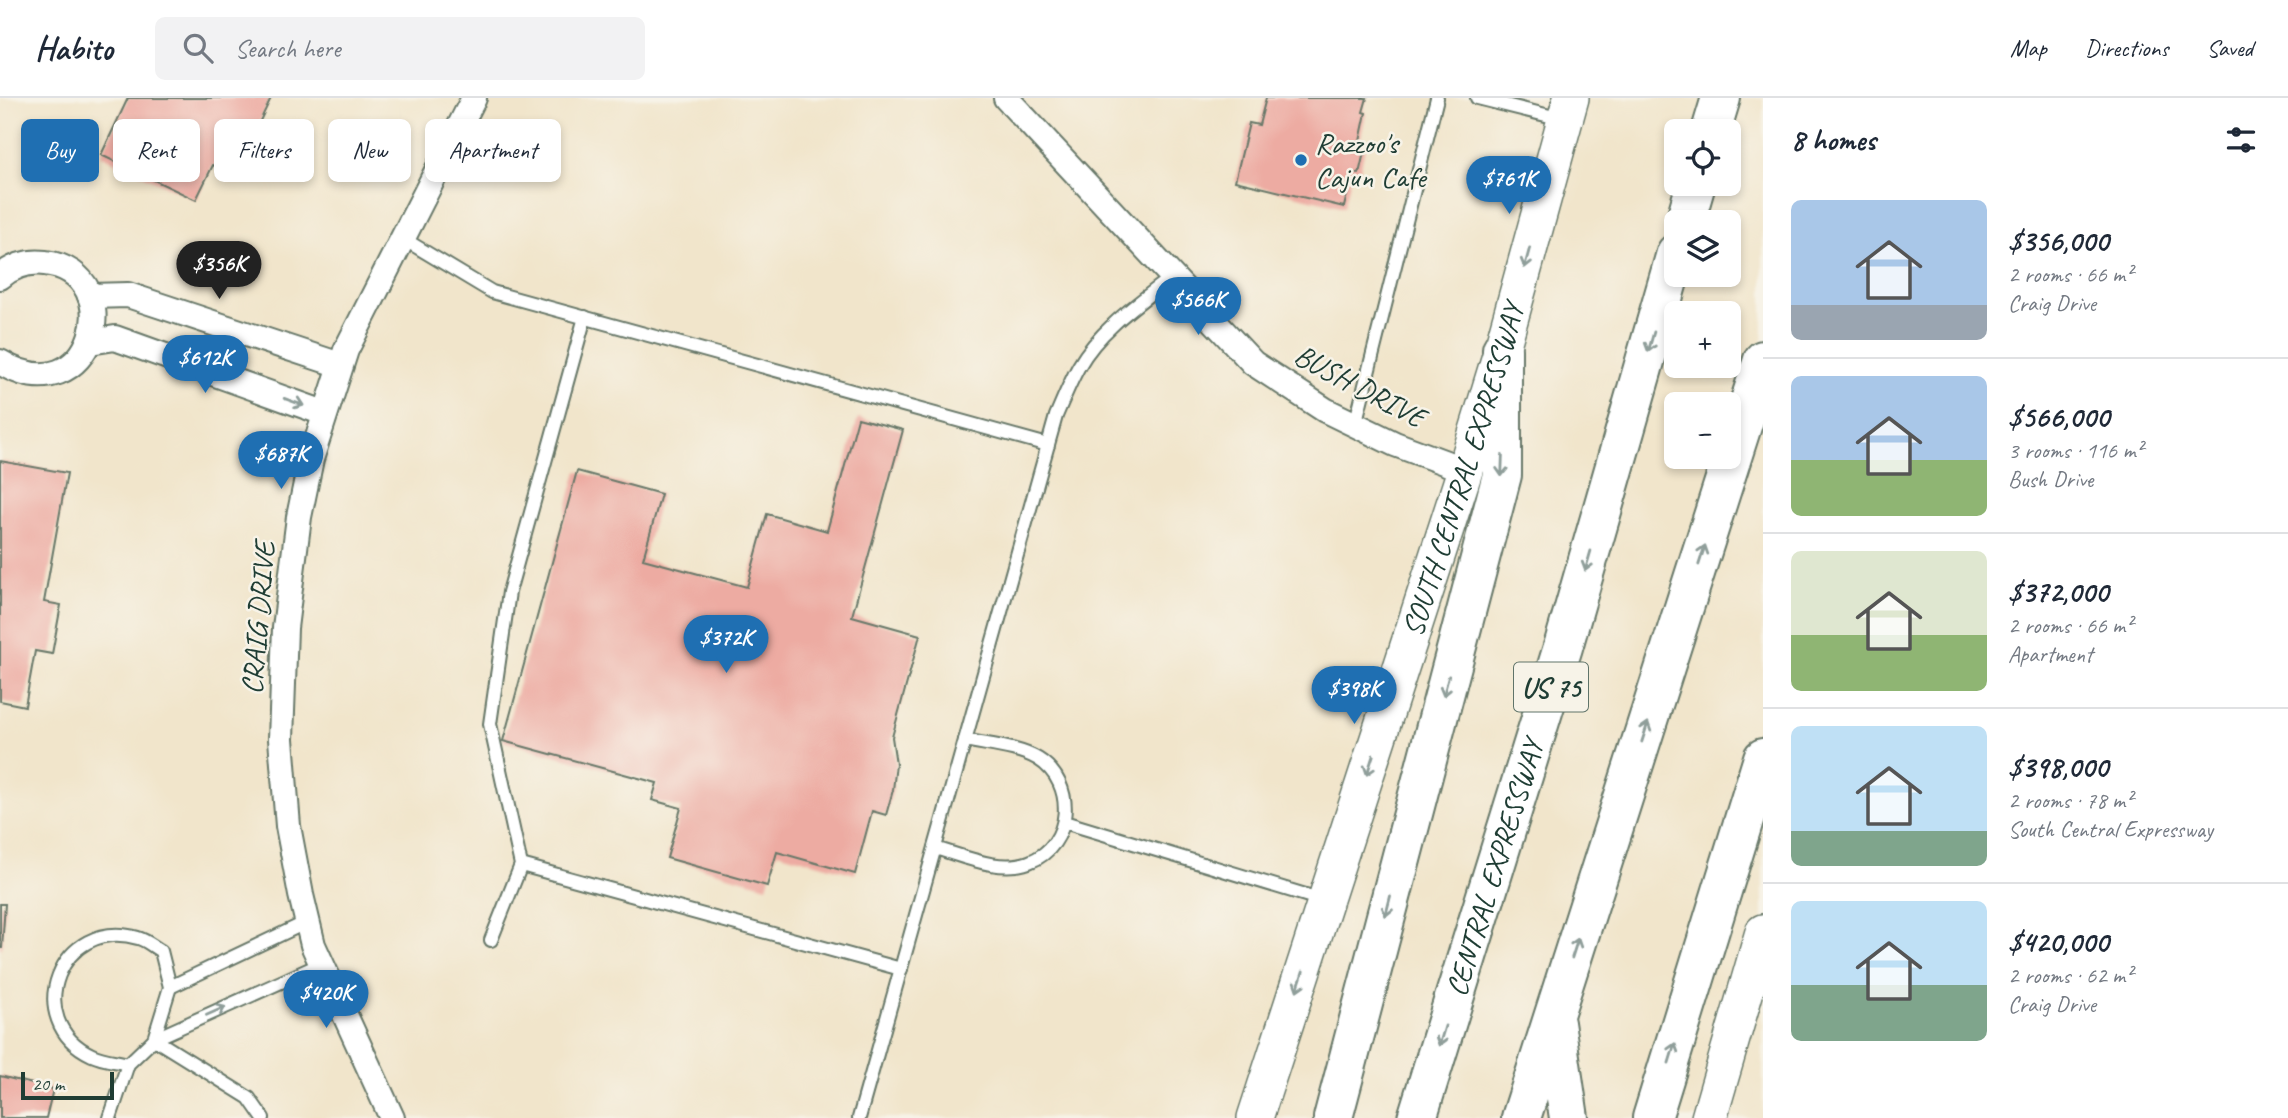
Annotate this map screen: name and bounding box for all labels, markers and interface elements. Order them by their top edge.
search box [155,17,645,80]
text: Habito [35,27,113,69]
icon: search [179,29,217,67]
text: Search here [235,32,341,65]
text: Map [2010,33,2047,63]
text: Directions [2085,33,2168,63]
text: Saved [2206,33,2253,63]
chip: Buy [21,119,99,182]
chip: Rent [113,119,200,182]
chip: Filters [214,119,314,182]
chip: New [328,119,411,182]
chip: Apartment [425,119,561,182]
map controls [1664,119,1741,469]
button: locate [1664,119,1741,196]
text: 8 homes [1791,121,1876,159]
icon: filters [2222,121,2260,159]
place label: Razzoo's Cajun Cafe [1315,124,1428,196]
marker: Razzoo's Cajun Cafe [1293,152,1309,168]
pin: $761K [1460,156,1558,216]
text: $761K [1482,164,1536,193]
button: layers [1664,210,1741,287]
text: $356,000 [2008,222,2109,260]
icon: home [1847,228,1931,312]
pin: $356K [170,242,268,301]
one-way arrow [1519,247,1532,269]
text: $356K [192,249,246,278]
text: 2 rooms · 66 m² [2008,260,2132,289]
pin: $566K [1149,278,1247,337]
text: $566K [1171,285,1225,314]
text: Craig Drive [2008,289,2096,318]
street label: SOUTH CENTRAL EXPRESSWAY [1393,295,1534,641]
button: + [1664,301,1741,378]
one-way arrow [1644,331,1657,353]
pin: $612K [156,336,254,395]
street label: BUSH DRIVE [1288,336,1435,438]
text: $612K [178,343,232,372]
button: − [1664,392,1741,469]
one-way arrow [283,396,305,409]
text: $566,000 [2008,398,2109,436]
icon: home [1847,404,1931,488]
pin: $687K [232,432,330,491]
text: 3 rooms · 116 m² [2008,436,2143,465]
text: $687K [254,439,308,468]
one-way arrow [1495,454,1508,477]
text: Bush Drive [2008,465,2093,494]
street label: CRAIG DRIVE [232,536,284,696]
one-way arrow [1696,544,1709,566]
one-way arrow [1581,550,1594,572]
text: $372,000 [2008,573,2108,611]
icon: home [1847,579,1931,663]
text: 2 rooms · 66 m² [2008,611,2132,640]
pin: $372K [677,616,775,675]
text: $372K [700,623,753,652]
text: Apartment [2008,640,2093,669]
road number: US 75 [1514,662,1588,712]
pin: $398K [1305,666,1403,726]
text: $398K [1328,674,1380,703]
one-way arrow [1439,675,1452,697]
one-way arrow [1640,721,1652,743]
street label: CENTRAL EXPRESSWAY [1437,731,1553,1001]
text: $398,000 [2008,748,2108,786]
one-way arrow [1363,753,1376,775]
icon: home [1847,754,1931,838]
text: 2 rooms · 78 m² [2008,786,2132,815]
text: South Central Expressway [2008,815,2213,844]
one-way arrow [1381,895,1394,917]
text: $420,000 [2008,923,2108,961]
icon: home [1847,929,1931,1013]
one-way arrow [1569,937,1582,959]
text: 2 rooms · 62 m² [2008,961,2132,990]
pin: $420K [277,970,375,1030]
one-way arrow [1293,970,1306,992]
text: $420K [299,978,353,1007]
text: Craig Drive [2008,990,2096,1019]
one-way arrow [205,1004,226,1017]
one-way arrow [1435,1025,1448,1047]
one-way arrow [1667,1042,1680,1064]
scale bar [21,1069,114,1101]
text: 20 m [32,1072,64,1096]

